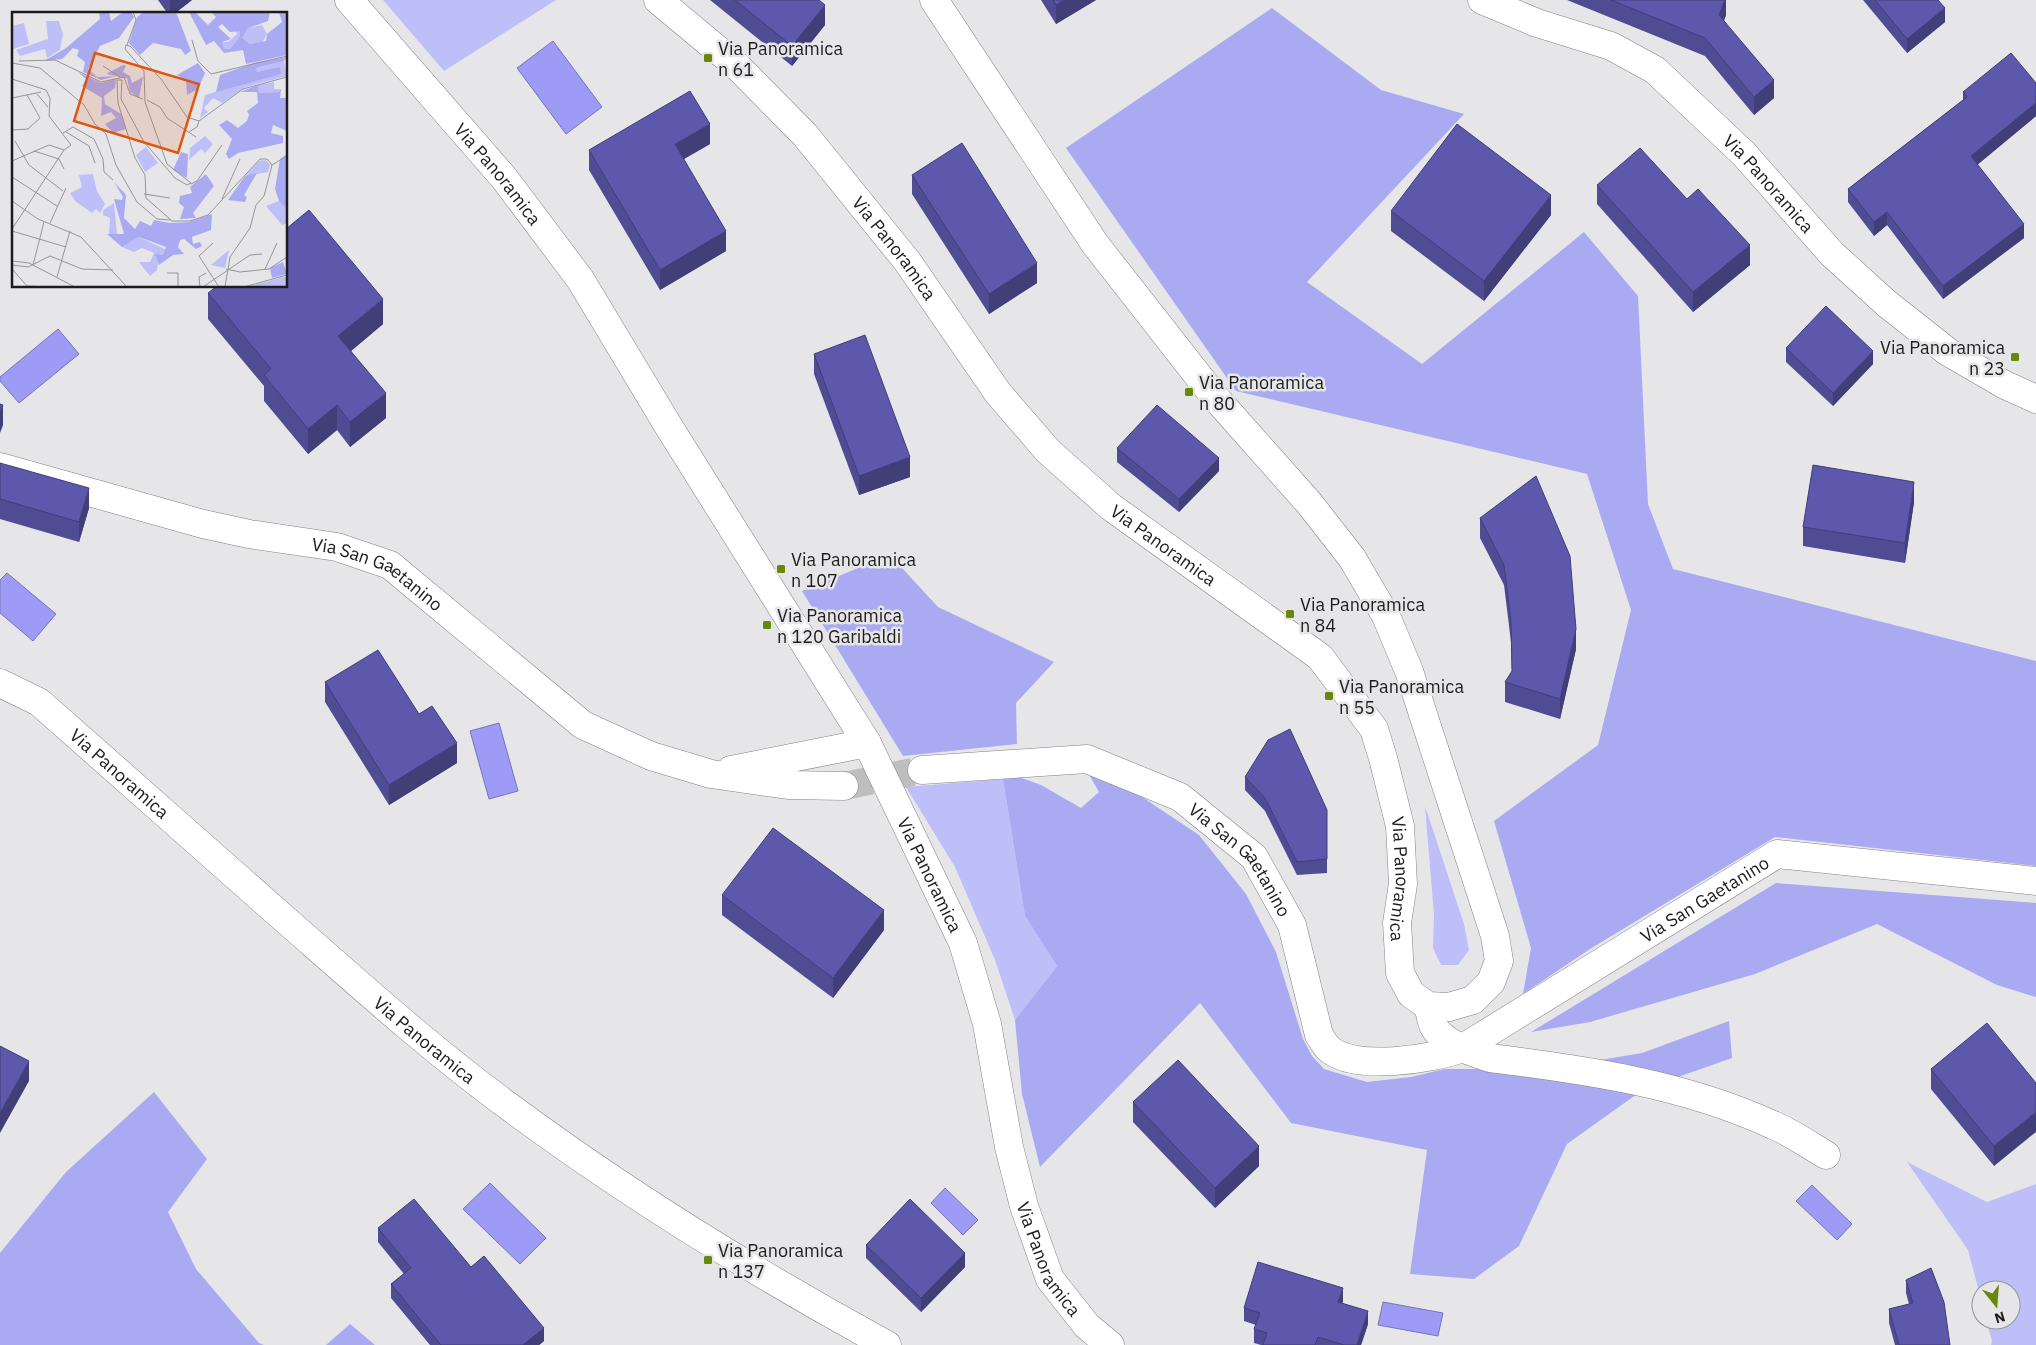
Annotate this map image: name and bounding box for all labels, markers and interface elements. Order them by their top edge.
inset map [12,12,288,288]
place label: Via Panoramica n 61 [718,37,843,81]
marker: Via Panoramica n 61 [702,52,714,64]
street label: Via Panoramica [450,118,547,230]
street label: Via Panoramica [1719,129,1820,238]
street label: Via Panoramica [847,191,942,305]
place label: Via Panoramica n 23 [1880,336,2005,380]
marker: Via Panoramica n 23 [2009,351,2021,363]
place label: Via Panoramica n 80 [1199,371,1324,415]
marker: Via Panoramica n 80 [1183,386,1195,398]
street label: Via Panoramica [1106,499,1222,591]
street label: Via San Gaetanino [310,532,448,616]
place label: Via Panoramica n 107 [791,548,916,592]
marker: Via Panoramica n 107 [775,563,787,575]
place label: Via Panoramica n 84 [1300,593,1425,637]
place label: Via Panoramica n 120 Garibaldi [777,604,902,648]
marker: Via Panoramica n 84 [1284,608,1296,620]
marker: Via Panoramica n 120 Garibaldi [761,619,773,631]
place label: Via Panoramica n 55 [1339,675,1464,719]
marker: Via Panoramica n 55 [1323,690,1335,702]
street label: Via Panoramica [65,723,174,824]
street label: Via San Gaetanino [1184,797,1296,921]
street label: Via Panoramica [893,813,968,936]
street label: Via Panoramica [1385,814,1415,942]
street label: Via San Gaetanino [1636,851,1773,947]
street label: Via Panoramica [369,991,480,1089]
street label: Via Panoramica [1012,1199,1086,1321]
place label: Via Panoramica n 137 [718,1239,843,1283]
marker: Via Panoramica n 137 [702,1254,714,1266]
north arrow [1971,1280,2021,1330]
text: N [1992,1307,2007,1328]

